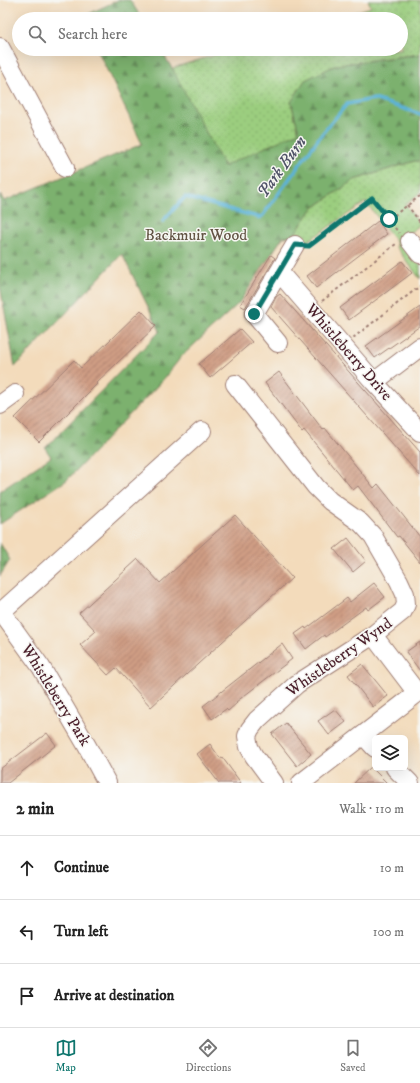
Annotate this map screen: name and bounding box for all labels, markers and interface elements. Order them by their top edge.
search box [12,12,408,56]
icon: search [26,23,48,45]
text: Search here [58,25,127,44]
water label: Park Burn [252,132,312,202]
route start [380,210,398,228]
park label: Backmuir Wood [145,225,247,245]
street label: Whistleberry Drive [301,299,397,405]
route end [245,305,263,323]
street label: Whistleberry Wynd [281,613,396,702]
street label: Whistleberry Park [16,639,95,750]
map controls [372,735,408,771]
button: layers [372,735,408,771]
text: 2 min [16,798,54,820]
text: Walk · 110 m [339,801,404,817]
icon: ahead [16,857,38,879]
text: Continue [54,858,109,877]
text: 10 m [380,860,404,876]
icon: left [16,921,38,943]
text: Turn left [54,922,108,941]
text: 100 m [373,924,404,940]
icon: arrive [16,985,38,1007]
text: Arrive at destination [54,986,174,1005]
tab: Map [55,1037,77,1075]
tab: Directions [186,1037,231,1075]
tab: Saved [340,1037,365,1075]

